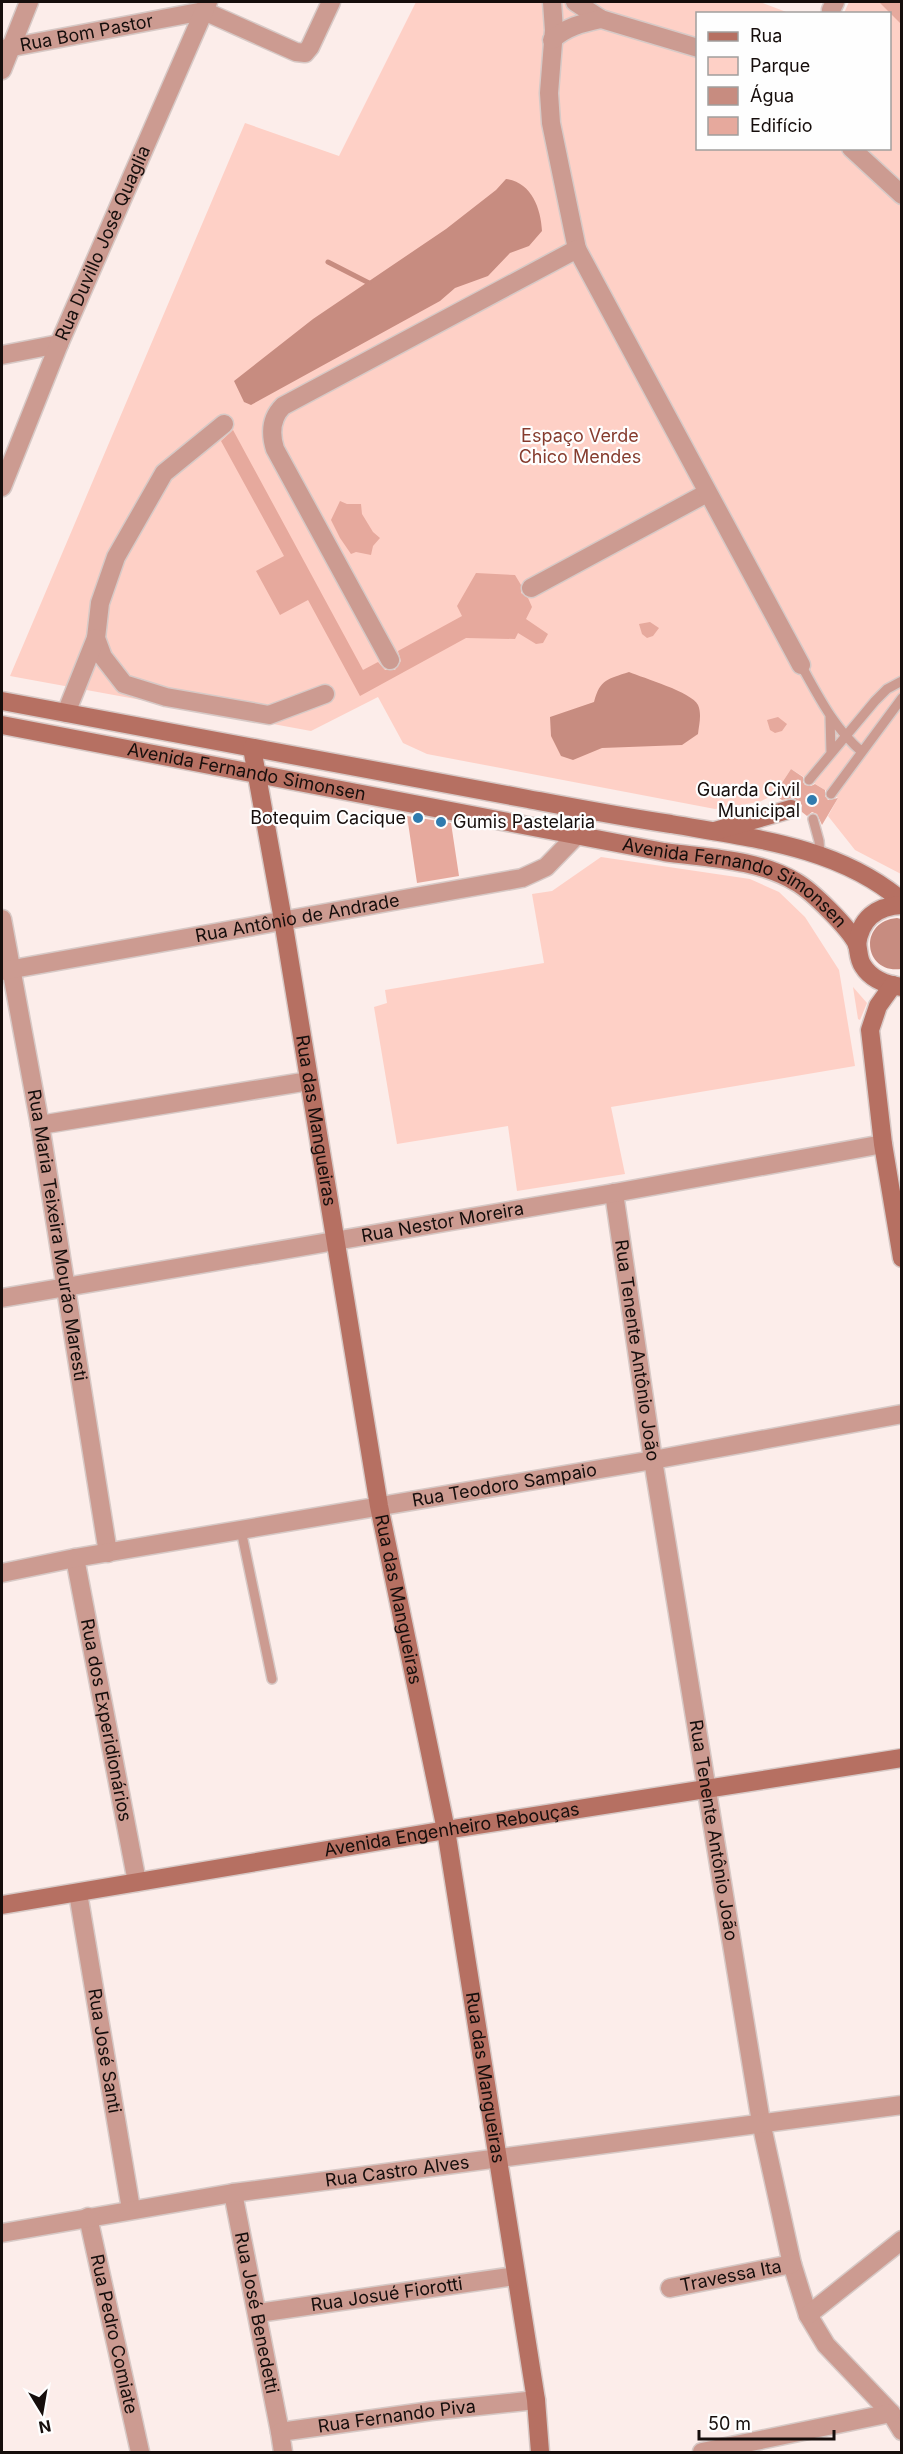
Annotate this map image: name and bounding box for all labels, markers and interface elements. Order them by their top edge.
street label: Rua Bom Pastor [18,10,155,55]
legend [696,12,891,150]
text: Rua [750,25,782,46]
text: Parque [750,55,810,76]
text: Água [750,84,794,106]
text: Edifício [750,115,813,136]
street label: Rua Duvillo José Quaglia [51,142,154,344]
park label: Espaço Verde Chico Mendes [519,425,641,467]
street label: Avenida Fernando Simonsen [126,738,368,805]
place label: Guarda Civil Municipal [697,779,800,821]
marker: Guarda Civil Municipal [805,793,819,807]
place label: Botequim Cacique [250,807,406,828]
marker: Botequim Cacique [411,811,425,825]
place label: Gumis Pastelaria [453,811,595,832]
marker: Gumis Pastelaria [434,815,448,829]
street label: Avenida Fernando Simonsen [621,833,851,931]
street label: Rua Antônio de Andrade [194,889,401,946]
street label: Rua das Mangueiras [292,1033,341,1208]
street label: Rua Maria Teixeira Mourão Maresti [24,1087,92,1383]
street label: Rua Nestor Moreira [360,1198,525,1246]
street label: Rua Tenente Antônio João [611,1238,664,1462]
street label: Rua Teodoro Sampaio [410,1459,598,1511]
street label: Rua das Mangueiras [371,1512,427,1686]
street label: Rua dos Experidionários [77,1617,136,1823]
street label: Rua Tenente Antônio João [686,1718,742,1942]
street label: Avenida Engenheiro Rebouças [322,1798,581,1860]
street label: Rua José Santi [84,1987,126,2115]
street label: Rua das Mangueiras [462,1990,509,2165]
street label: Rua Castro Alves [324,2151,470,2191]
street label: Rua José Benedetti [231,2230,283,2395]
street label: Rua Pedro Comiate [87,2252,142,2416]
street label: Travessa Ita [678,2255,783,2296]
street label: Rua Josué Fiorotti [309,2273,464,2315]
north arrow [12,2382,72,2442]
street label: Rua Fernando Piva [316,2395,477,2437]
scale bar [699,2403,834,2441]
text: 50 m [708,2413,751,2434]
text: N [37,2416,53,2438]

